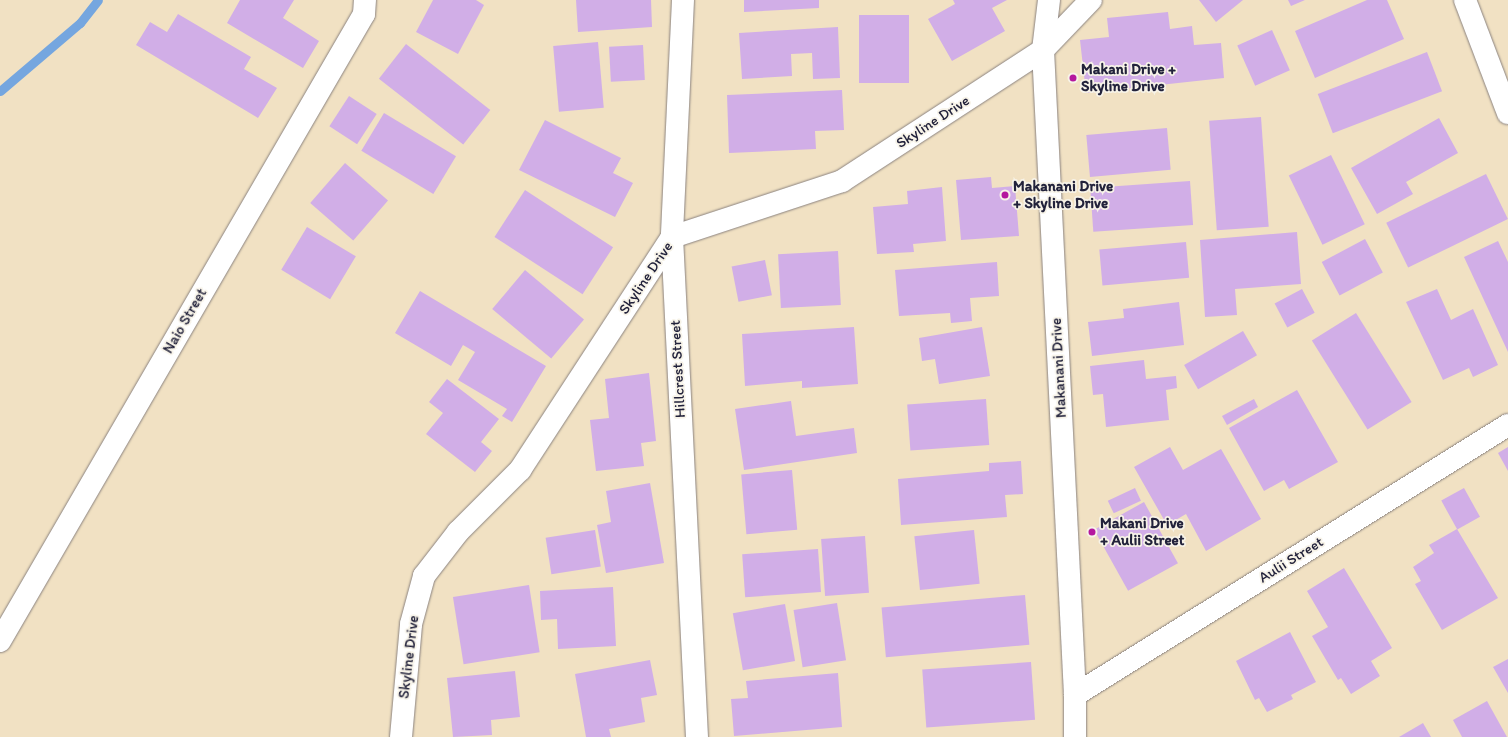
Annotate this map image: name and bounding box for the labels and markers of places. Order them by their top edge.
place label: Makani Drive + Skyline Drive [1081,60,1176,95]
marker: Makani Drive + Skyline Drive [1068,73,1078,83]
place label: Makanani Drive + Skyline Drive [1013,177,1113,212]
marker: Makanani Drive + Skyline Drive [1000,190,1010,200]
place label: Makani Drive + Aulii Street [1100,514,1184,549]
marker: Makani Drive + Aulii Street [1087,527,1097,537]

